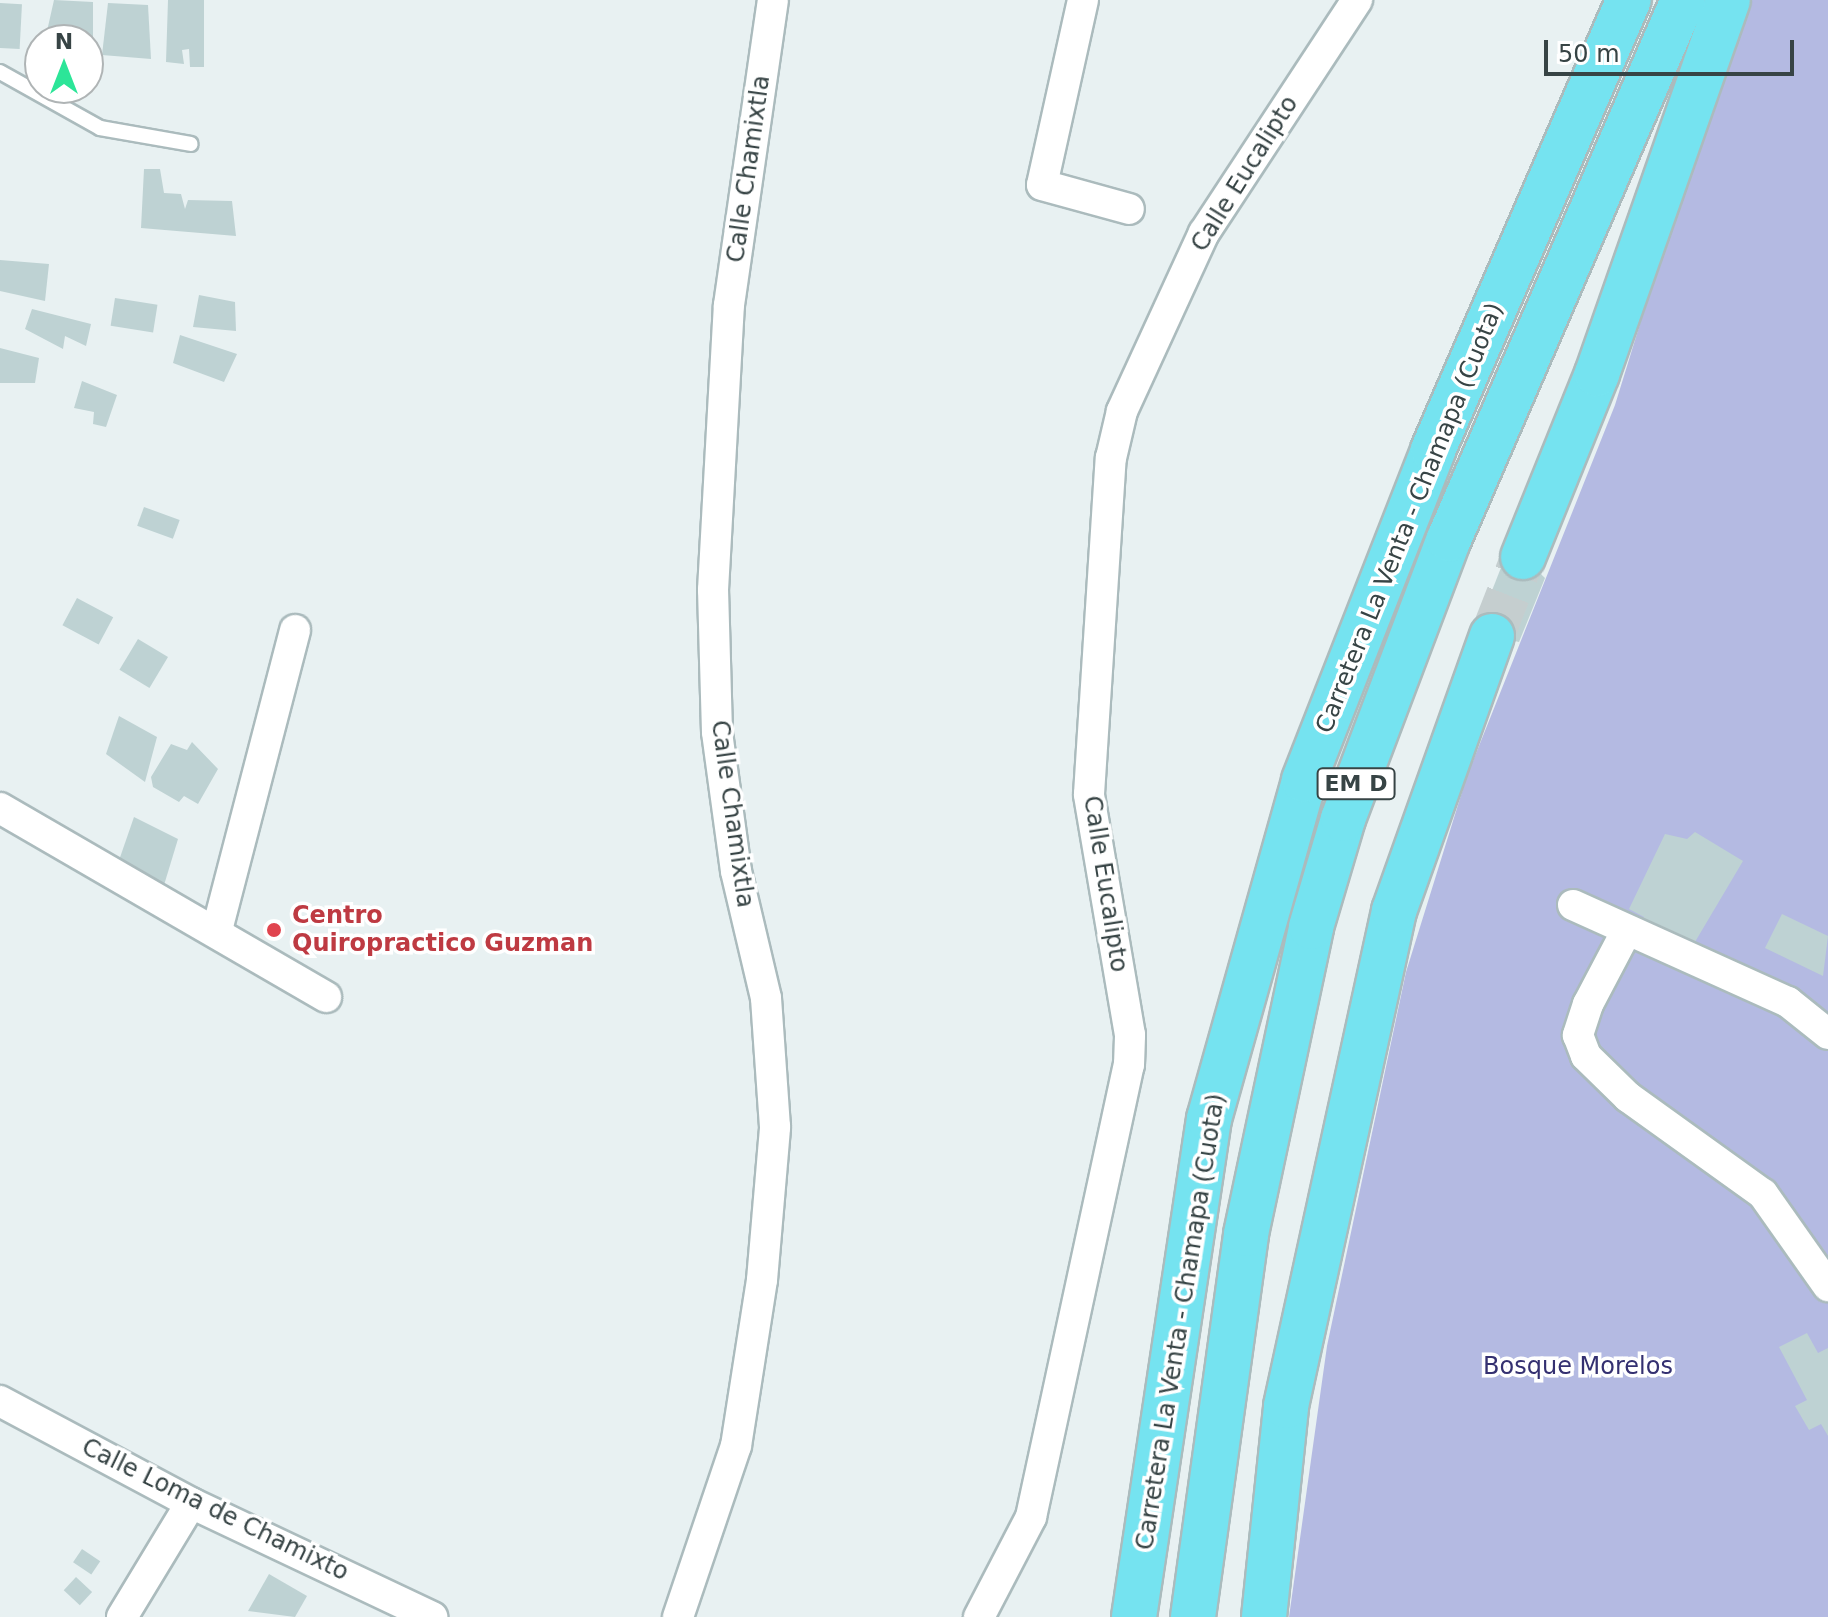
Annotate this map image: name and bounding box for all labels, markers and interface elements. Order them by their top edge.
north arrow [24,24,104,104]
scale bar [1548,24,1798,74]
text: N [55,29,73,54]
text: 50 m [1558,40,1620,68]
street label: Calle Chamixtla [722,73,776,265]
street label: Calle Eucalipto [1186,91,1304,257]
street label: Carretera La Venta - Chamapa (Cuota) [1310,299,1510,737]
street label: Calle Chamixtla [705,718,759,910]
road number: EM D [1316,766,1396,802]
street label: Calle Eucalipto [1077,794,1133,974]
place label: Centro Quiropractico Guzman [292,902,593,958]
marker: Centro Quiropractico Guzman [263,919,285,941]
street label: Carretera La Venta - Chamapa (Cuota) [1131,1092,1231,1552]
park label: Bosque Morelos [1483,1353,1673,1381]
street label: Calle Loma de Chamixto [77,1433,353,1587]

